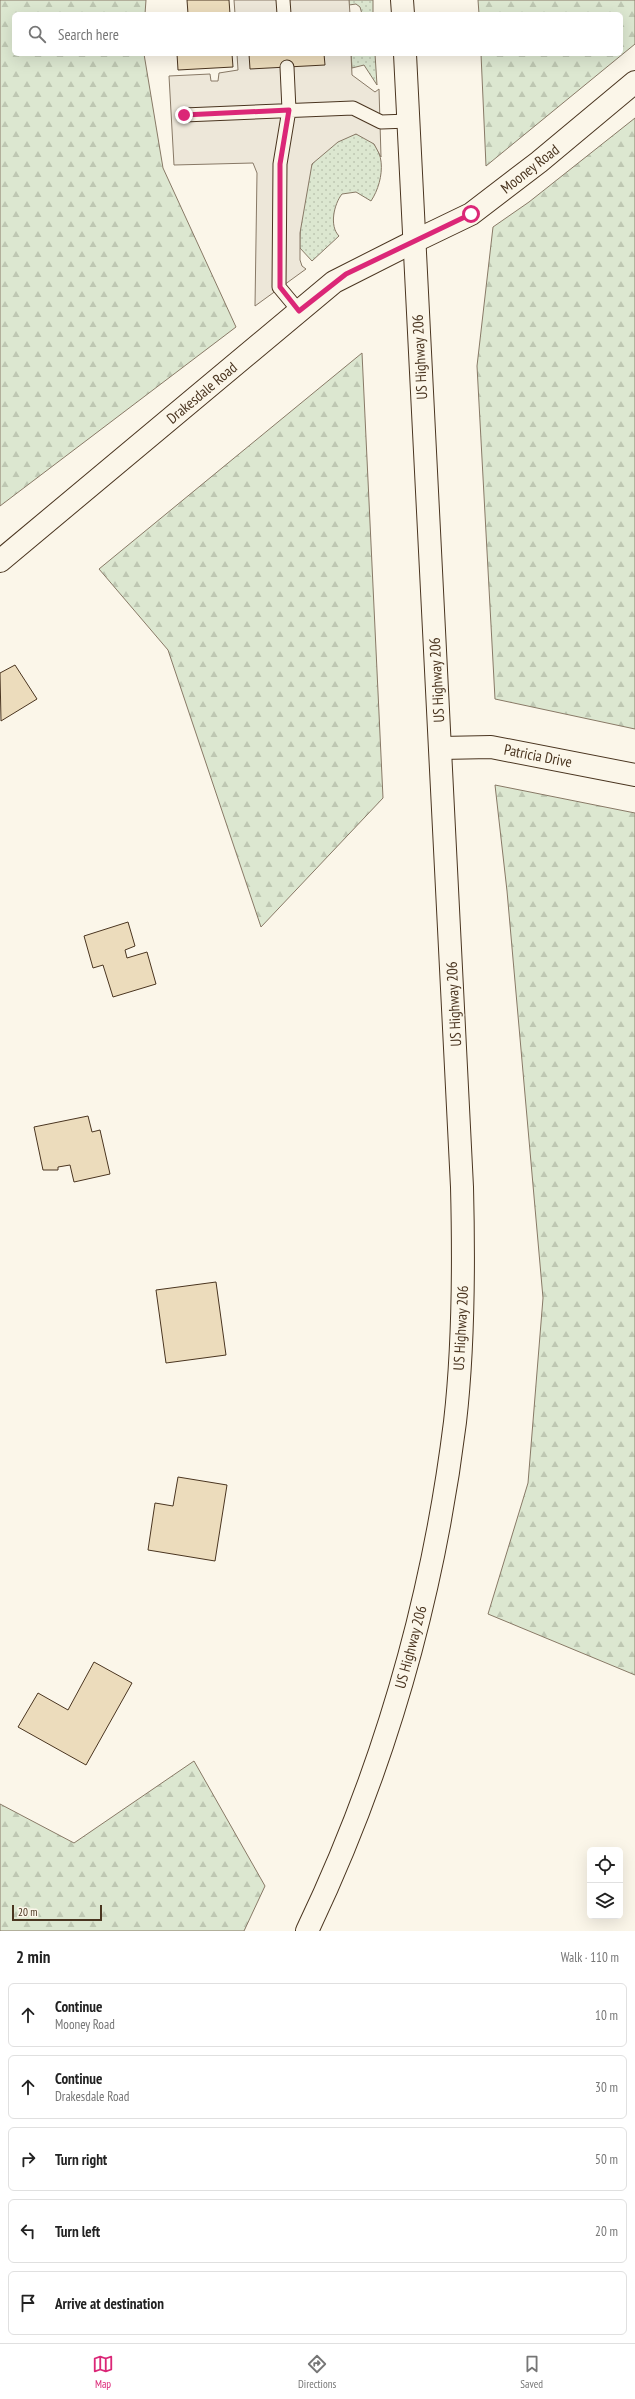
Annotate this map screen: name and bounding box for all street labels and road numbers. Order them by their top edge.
street label: Mooney Road [497,140,563,197]
street label: US Highway 206 [408,314,431,400]
street label: Drakesdale Road [163,358,241,427]
street label: US Highway 206 [425,637,448,723]
street label: Patricia Drive [502,740,574,771]
street label: US Highway 206 [442,961,465,1047]
street label: US Highway 206 [449,1285,472,1371]
street label: US Highway 206 [390,1603,431,1691]

